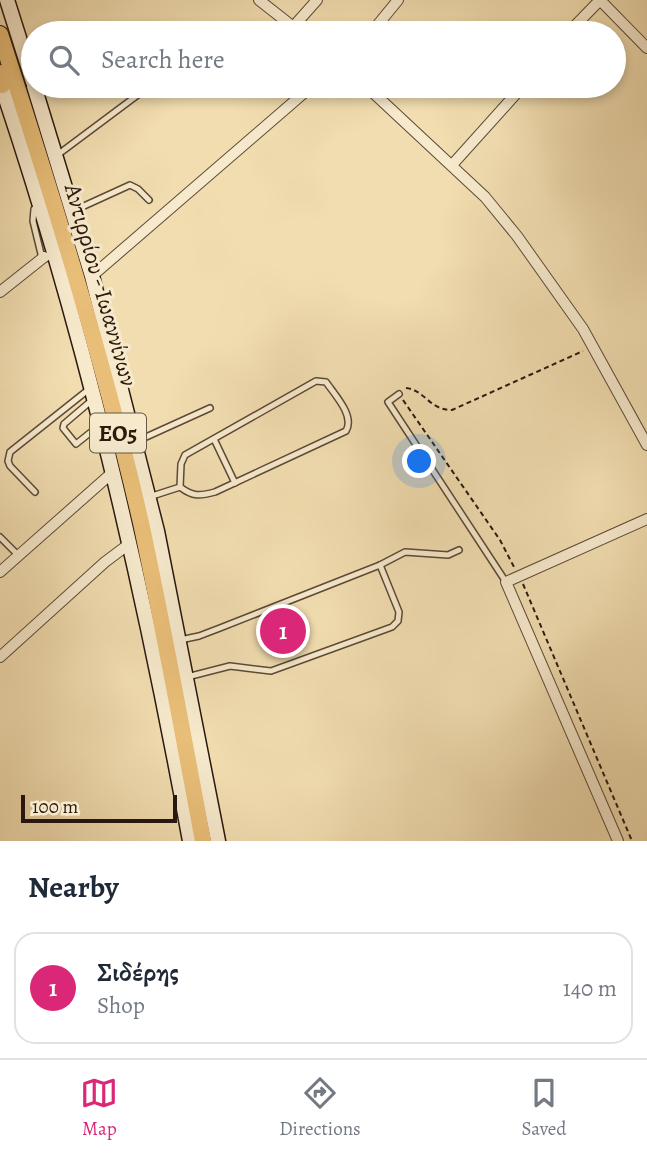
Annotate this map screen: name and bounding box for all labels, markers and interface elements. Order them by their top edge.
search box [21,21,626,98]
icon: search [45,41,83,79]
text: Search here [101,42,225,77]
street label: Αντιρρίου - Ιωαννίνων [56,179,145,390]
road number: ΕΟ5 [90,414,146,452]
your location [402,444,436,478]
pin: 1 [260,605,306,657]
scale bar [21,792,177,824]
text: 100 m [32,794,78,820]
text: Nearby [28,867,119,907]
text: Σιδέρης [97,955,179,990]
text: 1 [49,973,57,1004]
text: 140 m [563,973,617,1004]
text: Shop [97,990,145,1021]
tab: Map [80,1074,118,1142]
tab: Directions [279,1074,361,1142]
tab: Saved [522,1074,567,1142]

